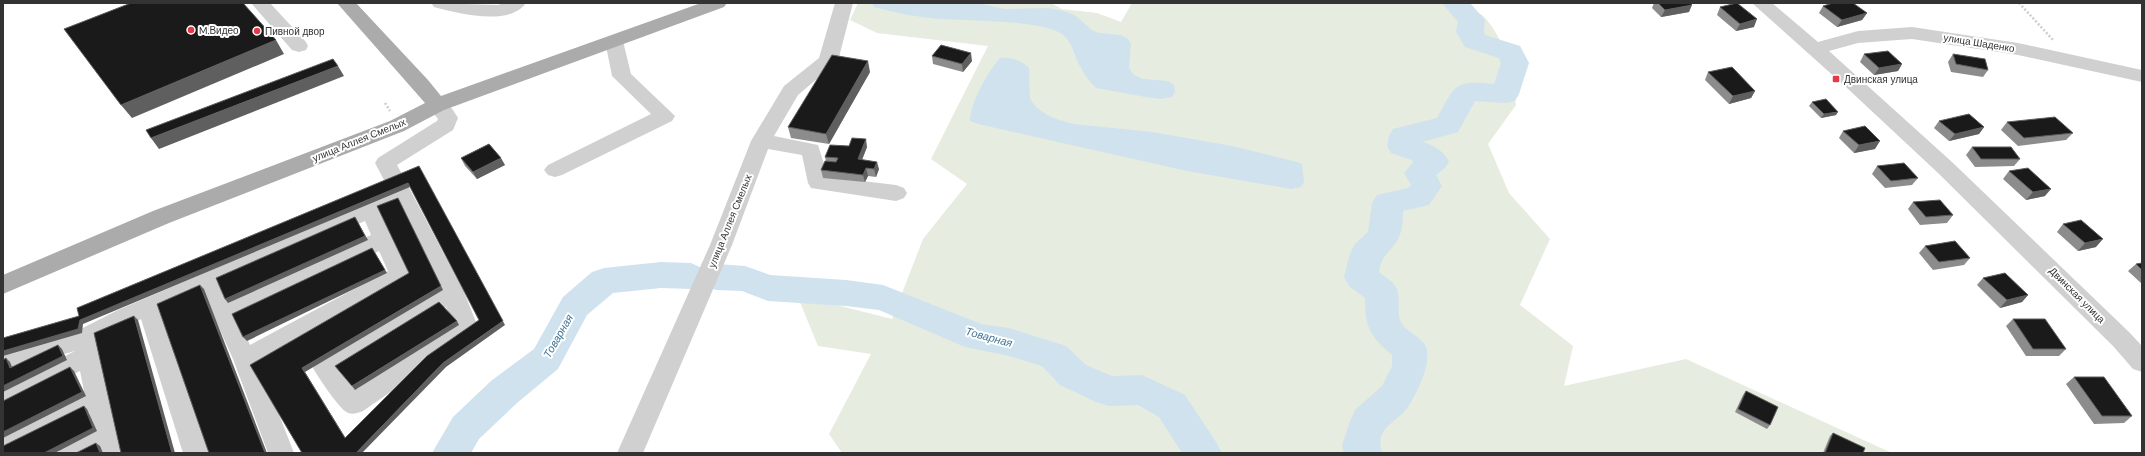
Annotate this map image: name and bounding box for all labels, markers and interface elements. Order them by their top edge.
place label: M.Видео [199,24,239,37]
marker: M.Видео [186,25,196,35]
place label: Пивной двор [265,25,325,38]
marker: Пивной двор [252,26,262,36]
street label: улица Шаденко [1942,31,2016,55]
place label: Двинская улица [1844,73,1918,86]
marker: Двинская улица [1831,74,1841,84]
street label: улица Аллея Смелых [310,115,408,165]
street label: улица Аллея Смелых [705,172,755,270]
street label: Двинская улица [2046,264,2108,326]
water label: Товарная [540,312,576,360]
water label: Товарная [964,324,1014,350]

